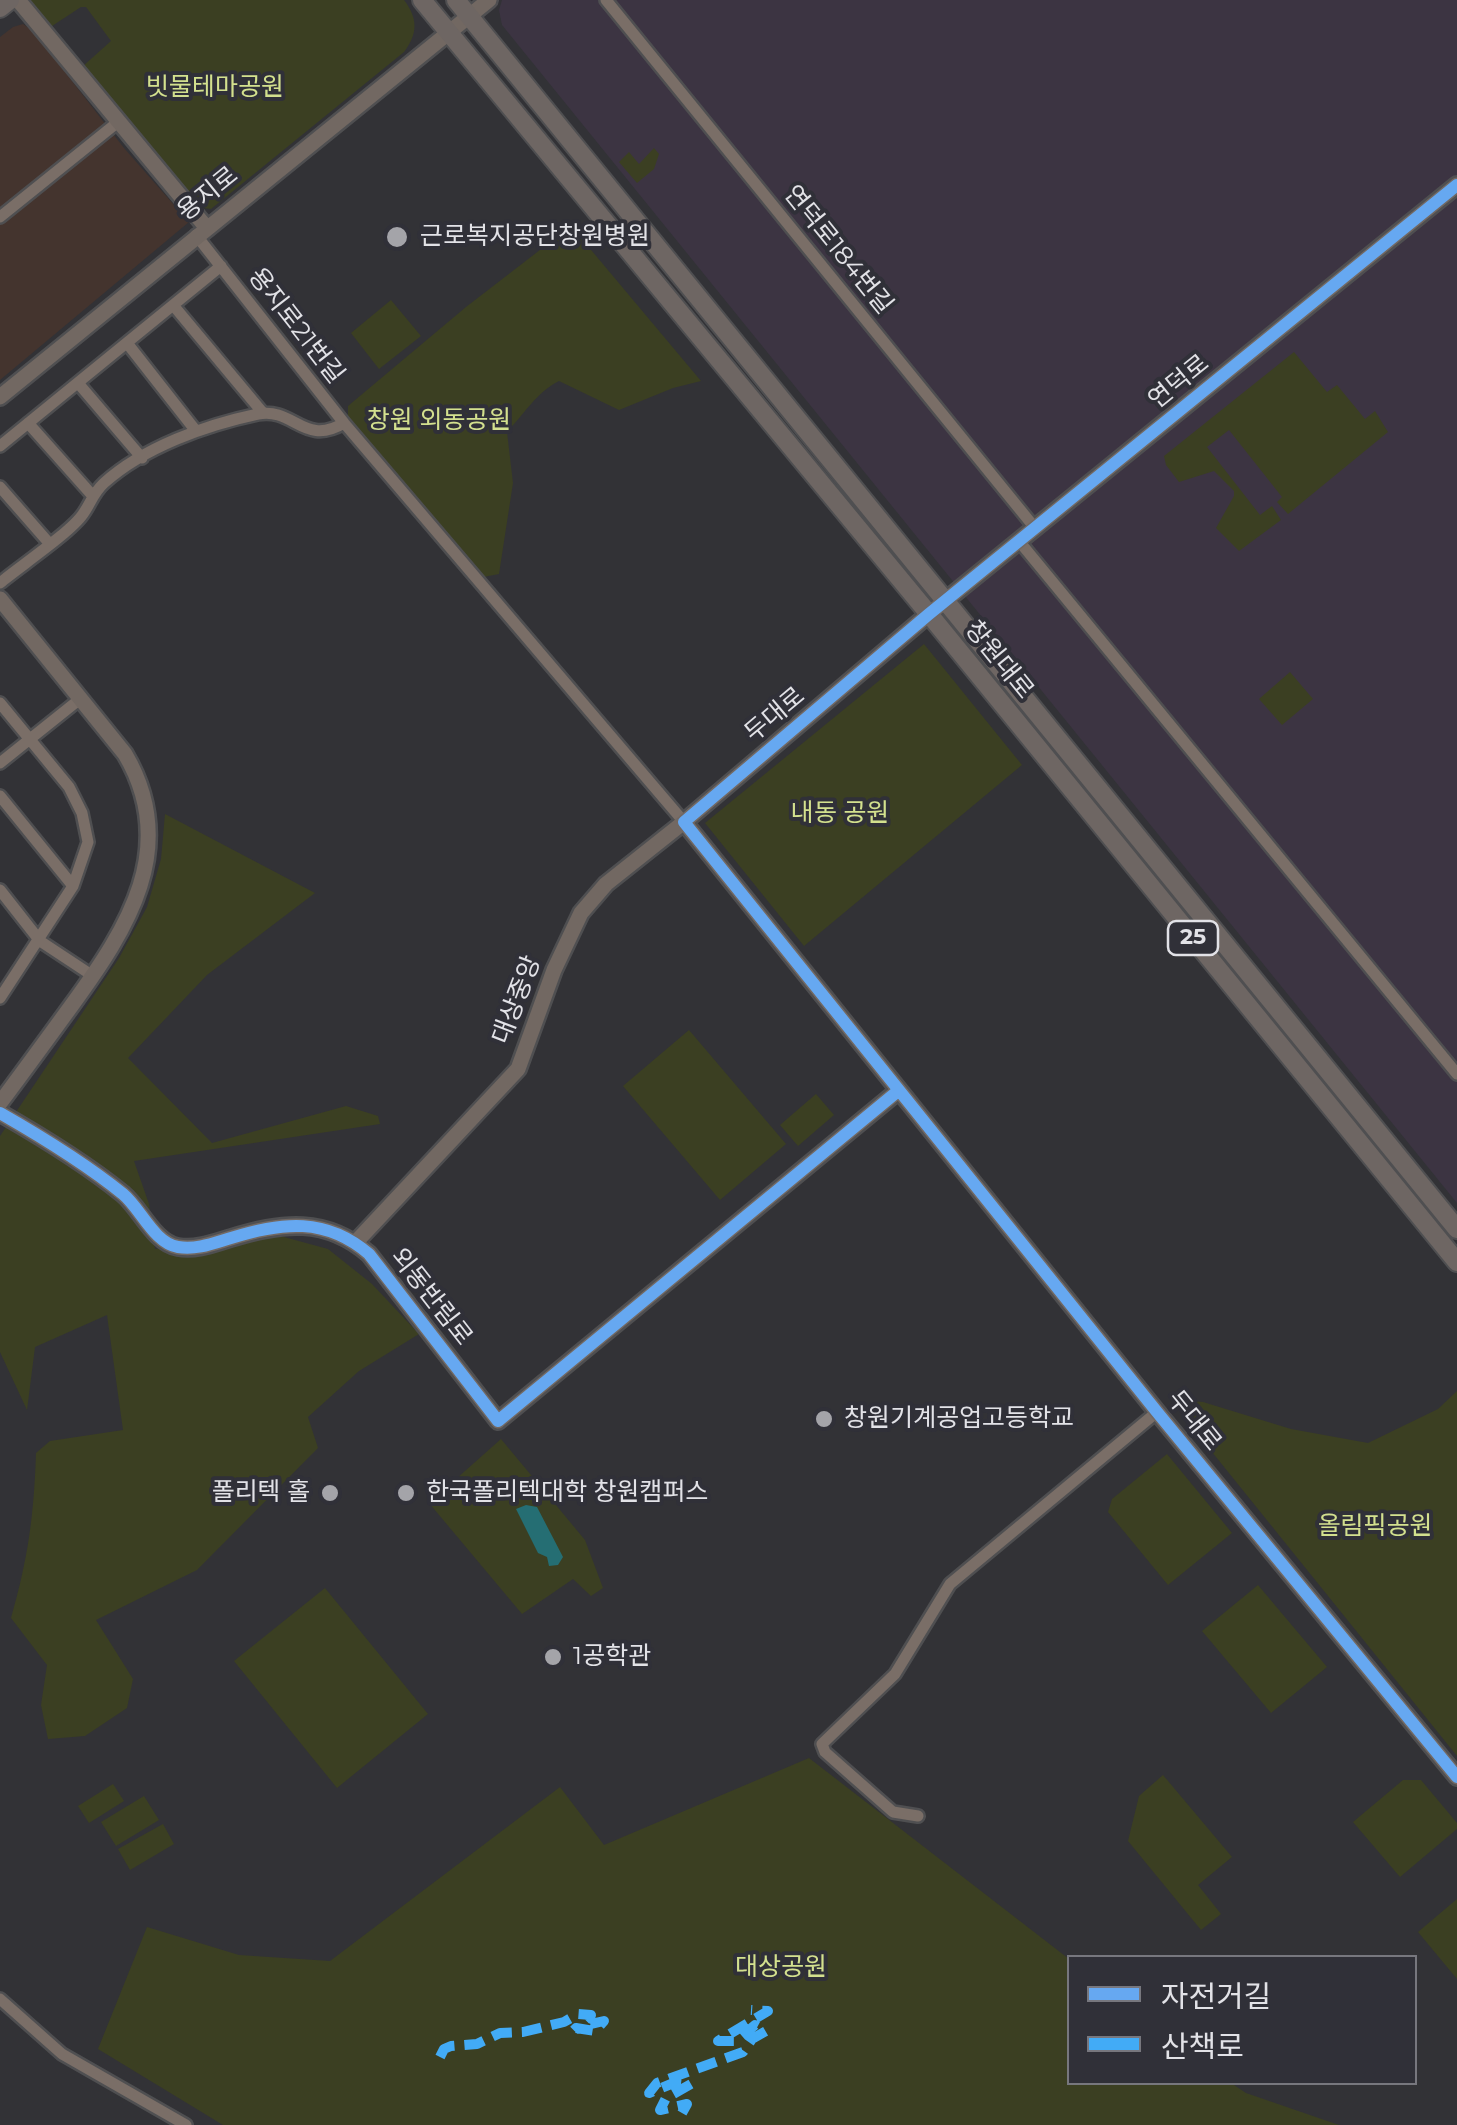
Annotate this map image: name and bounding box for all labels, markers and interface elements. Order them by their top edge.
park label: 빗물테마공원 [146,73,284,103]
street label: 용지로 [172,161,244,227]
street label: 연덕로184번길 [777,180,899,320]
place label: 근로복지공단창원병원 [420,222,650,252]
marker: 근로복지공단창원병원 [384,224,410,250]
street label: 용지로21번길 [242,262,350,390]
street label: 연덕로 [1143,349,1215,415]
park label: 창원 외동공원 [367,406,511,436]
street label: 창원대로 [958,615,1040,705]
street label: 두대로 [739,681,811,749]
park label: 내동 공원 [791,799,889,829]
road number: 25 [1168,921,1218,955]
street label: 대상중앙 [487,952,547,1048]
street label: 외동반림로 [384,1242,478,1352]
street label: 두대로 [1161,1385,1227,1457]
place label: 창원기계공업고등학교 [844,1404,1074,1434]
marker: 창원기계공업고등학교 [813,1408,835,1430]
place label: 폴리텍 홀 [211,1478,310,1508]
place label: 한국폴리텍대학 창원캠퍼스 [426,1478,709,1508]
marker: 폴리텍 홀 [319,1482,341,1504]
marker: 한국폴리텍대학 창원캠퍼스 [395,1482,417,1504]
park label: 올림픽공원 [1318,1512,1432,1542]
place label: 1공학관 [573,1642,651,1672]
marker: 1공학관 [542,1646,564,1668]
park label: 대상공원 [735,1953,827,1983]
legend [1067,1955,1417,2085]
text: 자전거길 [1161,1978,1271,2015]
text: 산책로 [1161,2028,1244,2065]

